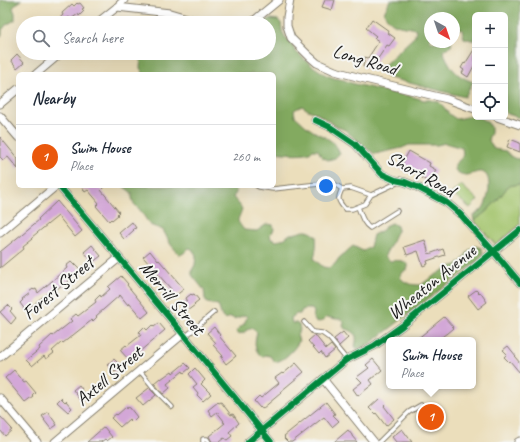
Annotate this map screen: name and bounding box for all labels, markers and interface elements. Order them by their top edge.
north arrow [424,12,460,48]
map controls [472,12,508,120]
button: + [472,12,508,48]
search box [16,16,276,60]
icon: search [30,27,52,49]
text: Search here [62,29,123,48]
street label: Long Road [330,39,403,82]
button: − [472,48,508,84]
button: locate [472,84,508,120]
text: Nearby [32,88,75,109]
text: Swim House [70,139,130,158]
street label: Short Road [383,145,462,204]
text: 1 [42,149,48,165]
text: 260 m [232,149,260,165]
text: Place [70,158,93,174]
your location [316,176,336,196]
street label: Wheaton Avenue [383,238,482,325]
street label: Forest Street [17,249,101,325]
street label: Merrill Street [134,256,211,341]
popup [386,337,476,389]
street label: Axtell Street [70,340,149,411]
text: Swim House [401,346,461,365]
text: Place [401,365,424,381]
pin: 1 [418,402,444,432]

